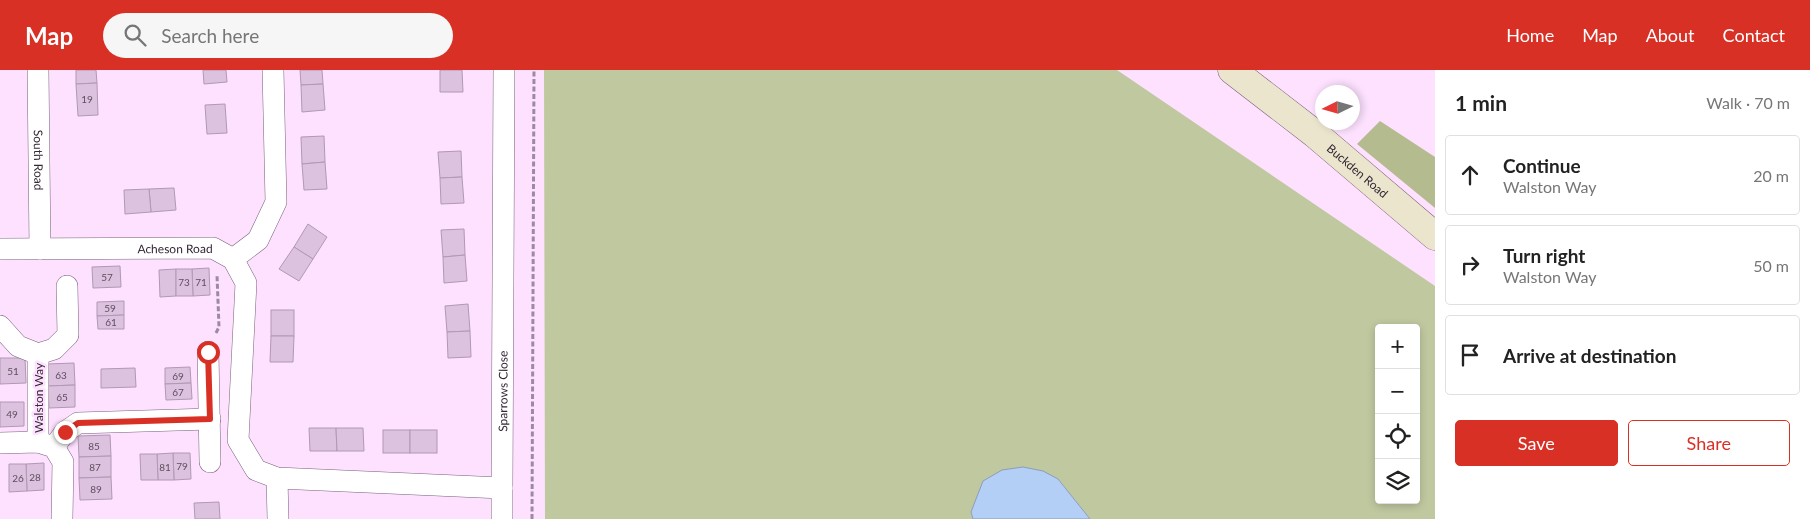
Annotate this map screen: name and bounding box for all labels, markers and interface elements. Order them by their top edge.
search box [103,13,453,58]
text: Map [25,21,73,50]
icon: search [121,21,149,49]
text: Search here [161,24,259,47]
text: Home [1506,24,1554,46]
text: Map [1582,24,1618,46]
text: About [1646,24,1695,46]
text: Contact [1723,24,1785,46]
north arrow [1315,85,1360,130]
text: 1 min [1455,90,1507,115]
house number: 19 [81,93,93,105]
text: Walk · 70 m [1706,93,1790,112]
street label: South Road [31,130,47,190]
street label: Buckden Road [1324,140,1391,201]
text: Continue [1503,154,1581,177]
icon: ahead [1456,161,1484,189]
text: 20 m [1753,166,1789,185]
text: Walston Way [1503,177,1597,196]
street label: Acheson Road [137,241,213,256]
text: Turn right [1503,244,1585,267]
icon: right [1456,251,1484,279]
text: 50 m [1753,256,1789,275]
text: Walston Way [1503,267,1597,286]
house number: 57 [101,271,113,283]
house number: 73 [178,276,190,288]
house number: 71 [195,276,207,288]
house number: 59 [104,302,116,314]
house number: 61 [105,316,117,328]
map controls [1375,324,1420,504]
button: + [1375,324,1420,369]
route start [197,341,220,364]
icon: arrive [1456,341,1484,369]
text: Arrive at destination [1503,344,1676,367]
street label: Sparrows Close [495,351,510,432]
street label: Walston Way [31,362,46,433]
house number: 51 [7,365,19,377]
house number: 63 [55,369,67,381]
button: − [1375,369,1420,414]
house number: 69 [172,370,184,382]
house number: 67 [172,386,184,398]
house number: 65 [56,391,68,403]
house number: 49 [6,408,18,420]
button: locate [1375,414,1420,459]
button: Save [1455,420,1618,466]
button: Share [1628,420,1790,466]
route end [54,421,77,444]
house number: 85 [88,440,100,452]
button: layers [1375,459,1420,504]
house number: 79 [176,460,188,472]
house number: 87 [89,461,101,473]
house number: 81 [159,461,171,473]
house number: 28 [29,471,41,483]
house number: 26 [12,472,24,484]
house number: 89 [90,483,102,495]

